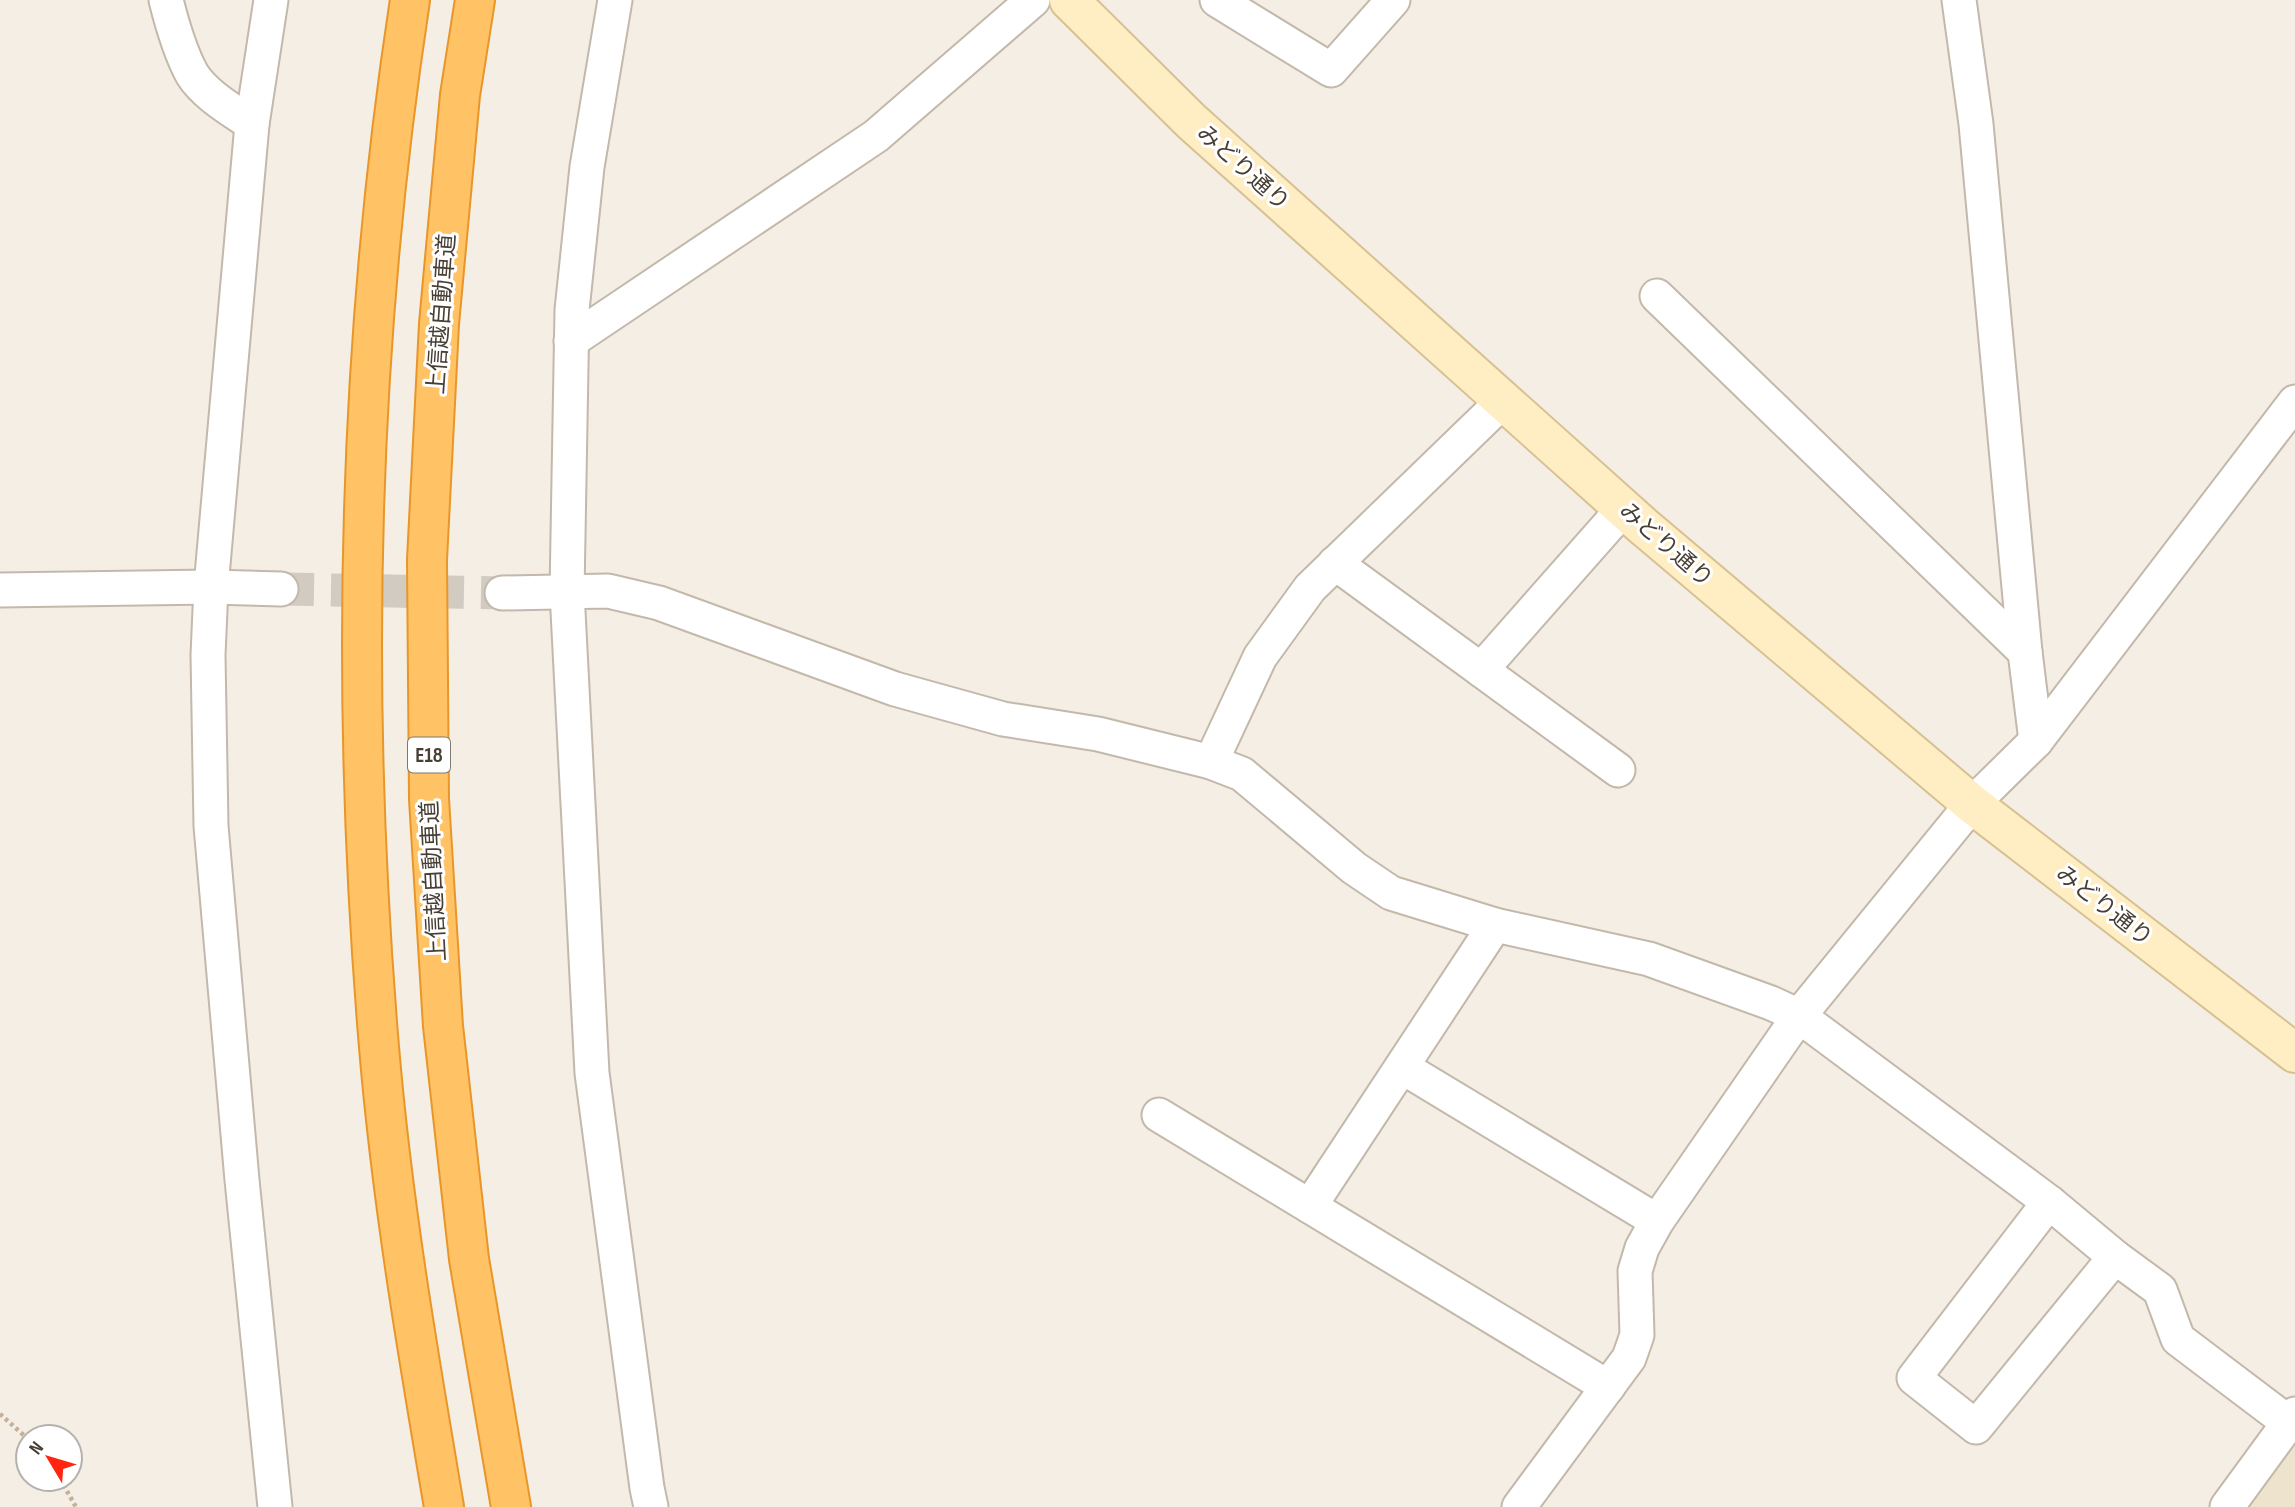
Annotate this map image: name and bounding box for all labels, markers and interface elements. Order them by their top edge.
street label: みどり通り [1191,119,1295,217]
street label: 上信越自動車道 [422,233,462,395]
street label: みどり通り [1613,497,1719,593]
road number: E18 [408,738,450,772]
street label: 上信越自動車道 [416,800,452,962]
street label: みどり通り [2050,860,2158,952]
north arrow [14,1423,84,1493]
text: N [25,1437,49,1460]

